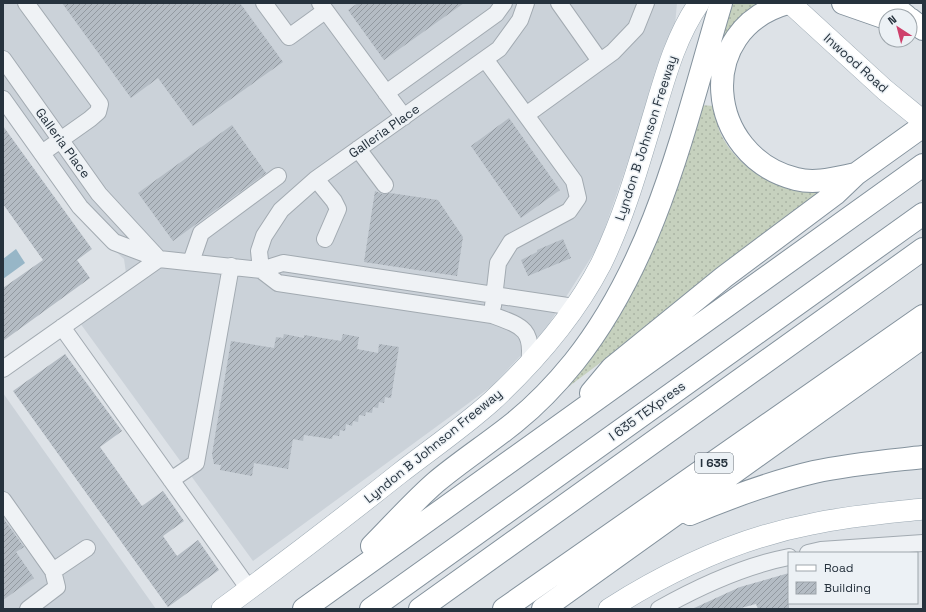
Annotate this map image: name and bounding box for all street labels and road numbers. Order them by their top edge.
street label: Inwood Road [820,30,892,96]
street label: Lyndon B Johnson Freeway [611,53,681,223]
street label: Galleria Place [345,100,423,162]
street label: Galleria Place [32,105,94,181]
street label: I 635 TEXpress [605,377,689,445]
street label: Lyndon B Johnson Freeway [361,385,505,507]
road number: I 635 [695,453,733,473]

